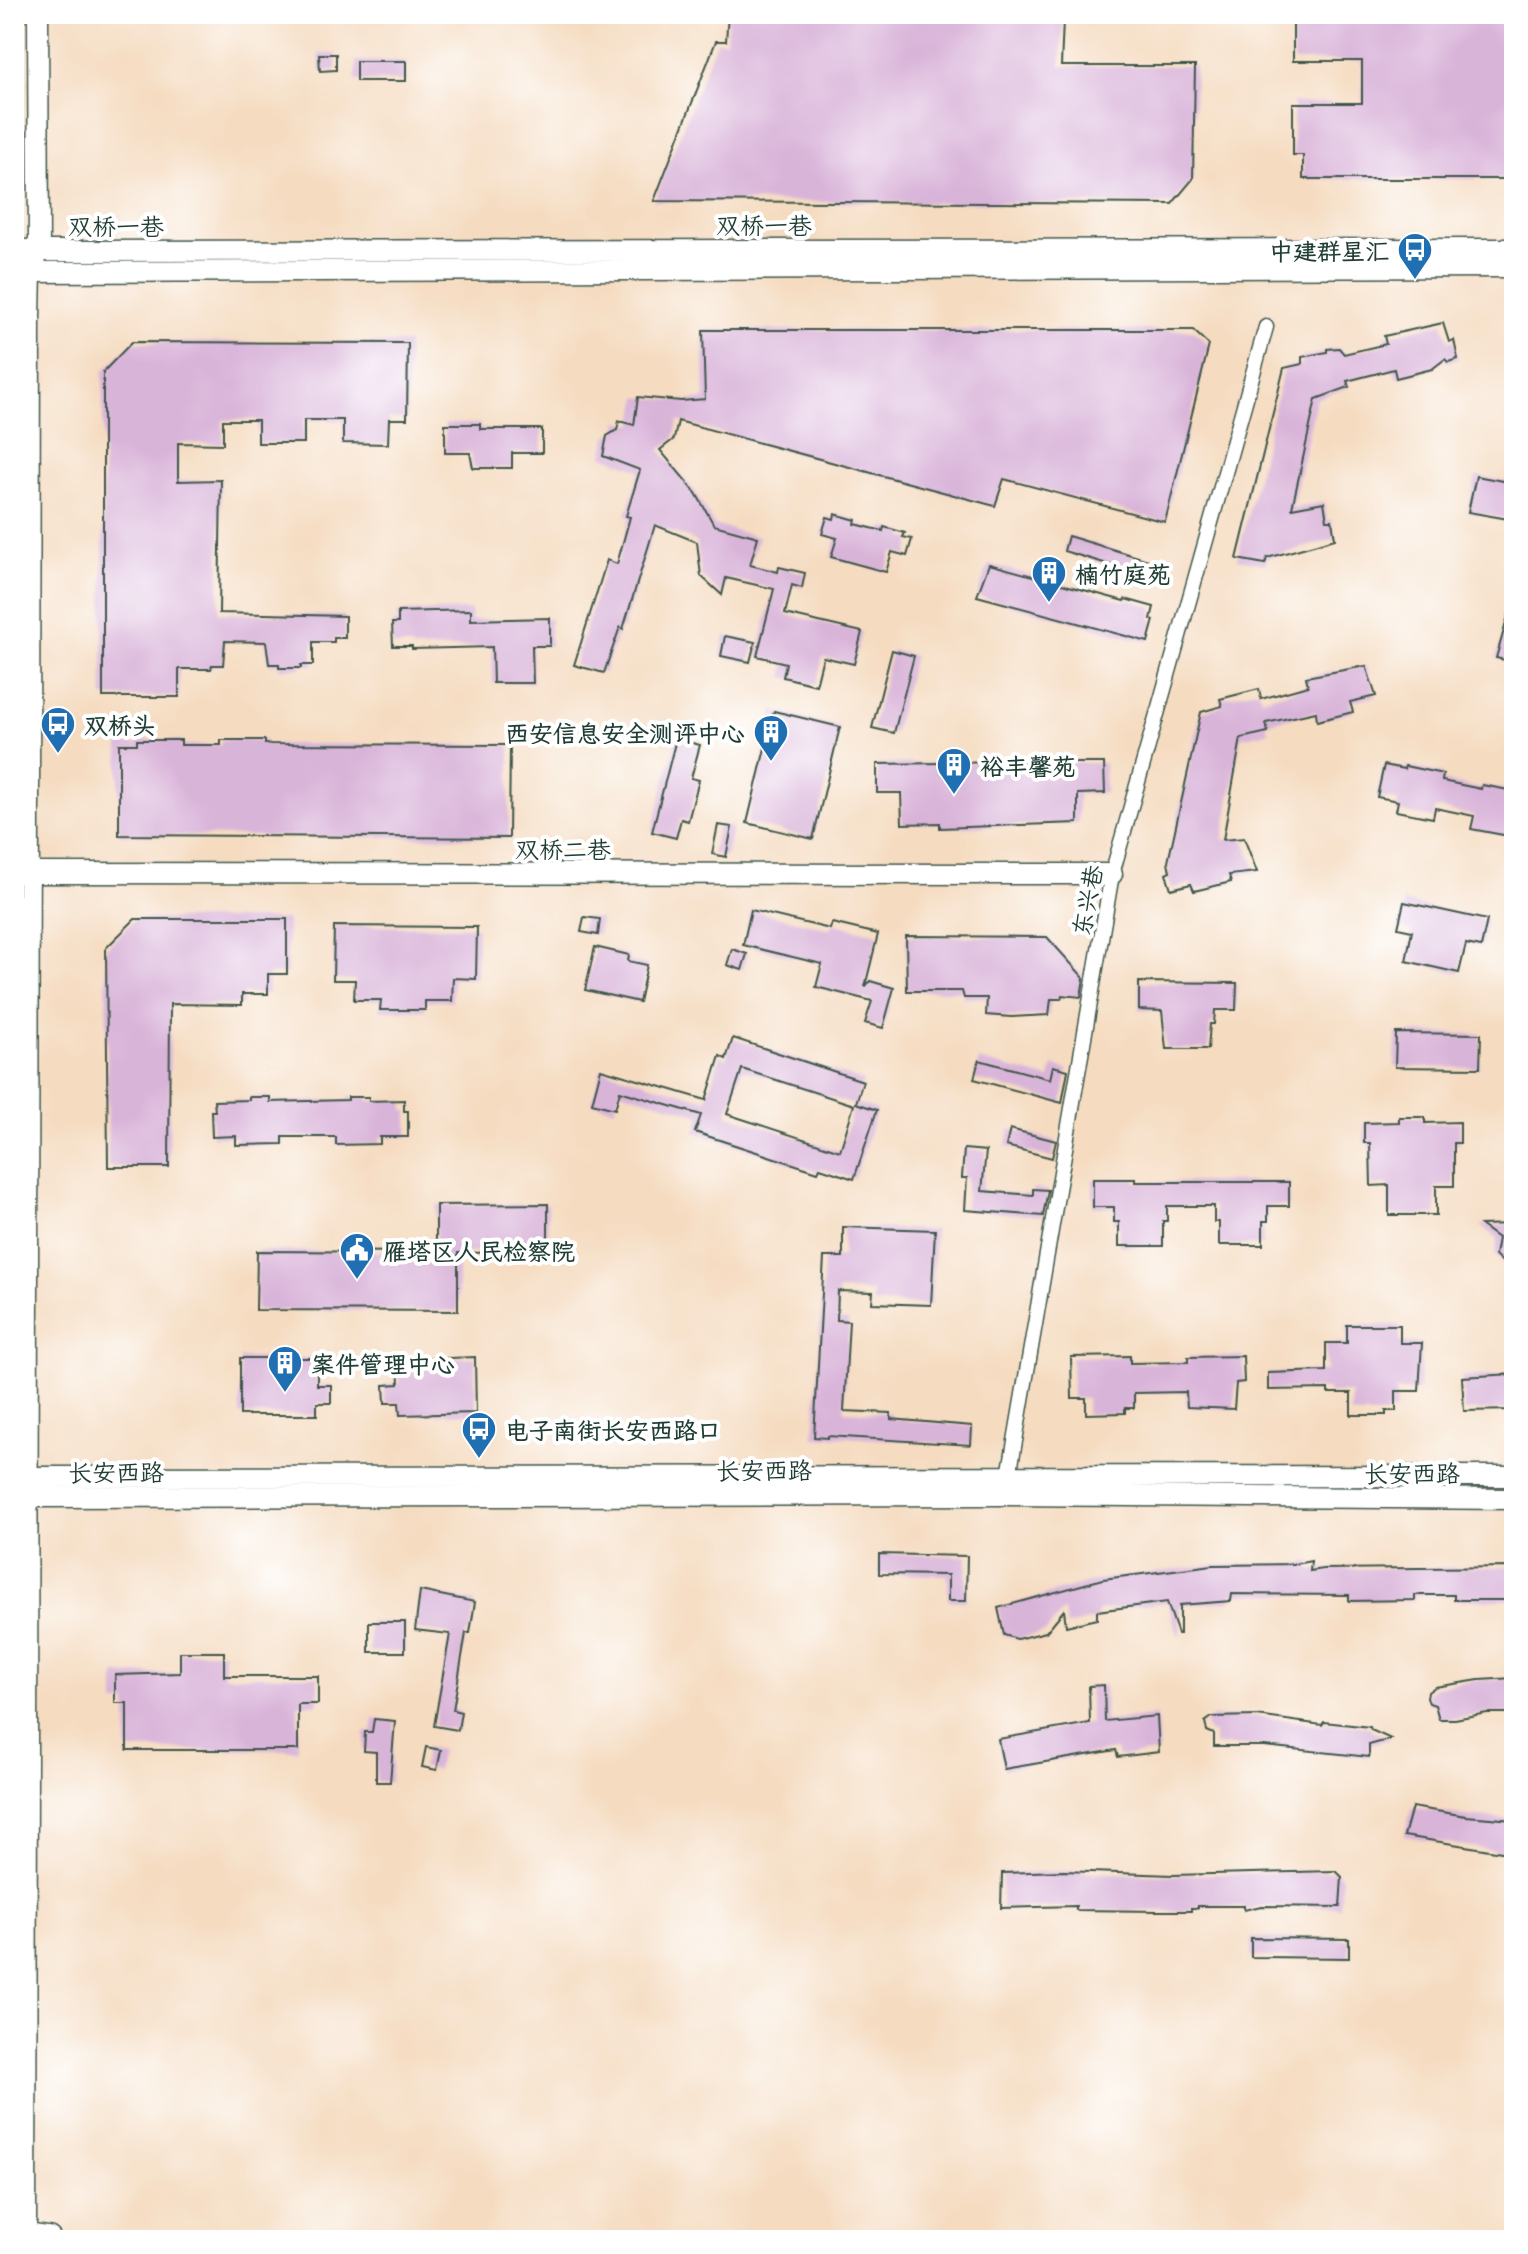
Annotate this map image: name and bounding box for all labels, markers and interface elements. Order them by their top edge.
street label: 双桥一巷 [716,206,812,242]
street label: 双桥一巷 [68,207,164,243]
bus stop icon: 中建群星汇 [1396,231,1434,281]
place label: 中建群星汇 [1269,232,1389,268]
building icon: 楠竹庭苑 [1030,554,1068,604]
place label: 楠竹庭苑 [1075,555,1171,591]
bus stop icon: 双桥头 [39,705,77,755]
place label: 双桥头 [84,706,156,742]
building icon: 西安信息安全测评中心 [752,713,790,763]
place label: 西安信息安全测评中心 [505,714,745,750]
building icon: 裕丰馨苑 [935,746,973,796]
place label: 裕丰馨苑 [980,747,1076,783]
street label: 双桥二巷 [515,830,611,866]
street label: 东兴巷 [1061,861,1111,939]
public building icon: 雁塔区人民检察院 [338,1231,376,1281]
place label: 雁塔区人民检察院 [383,1232,575,1268]
building icon: 案件管理中心 [266,1344,304,1394]
place label: 案件管理中心 [311,1345,455,1381]
bus stop icon: 电子南街长安西路口 [460,1410,498,1460]
place label: 电子南街长安西路口 [505,1411,721,1447]
street label: 长安西路 [716,1451,812,1487]
street label: 长安西路 [68,1453,164,1489]
street label: 长安西路 [1364,1454,1460,1490]

